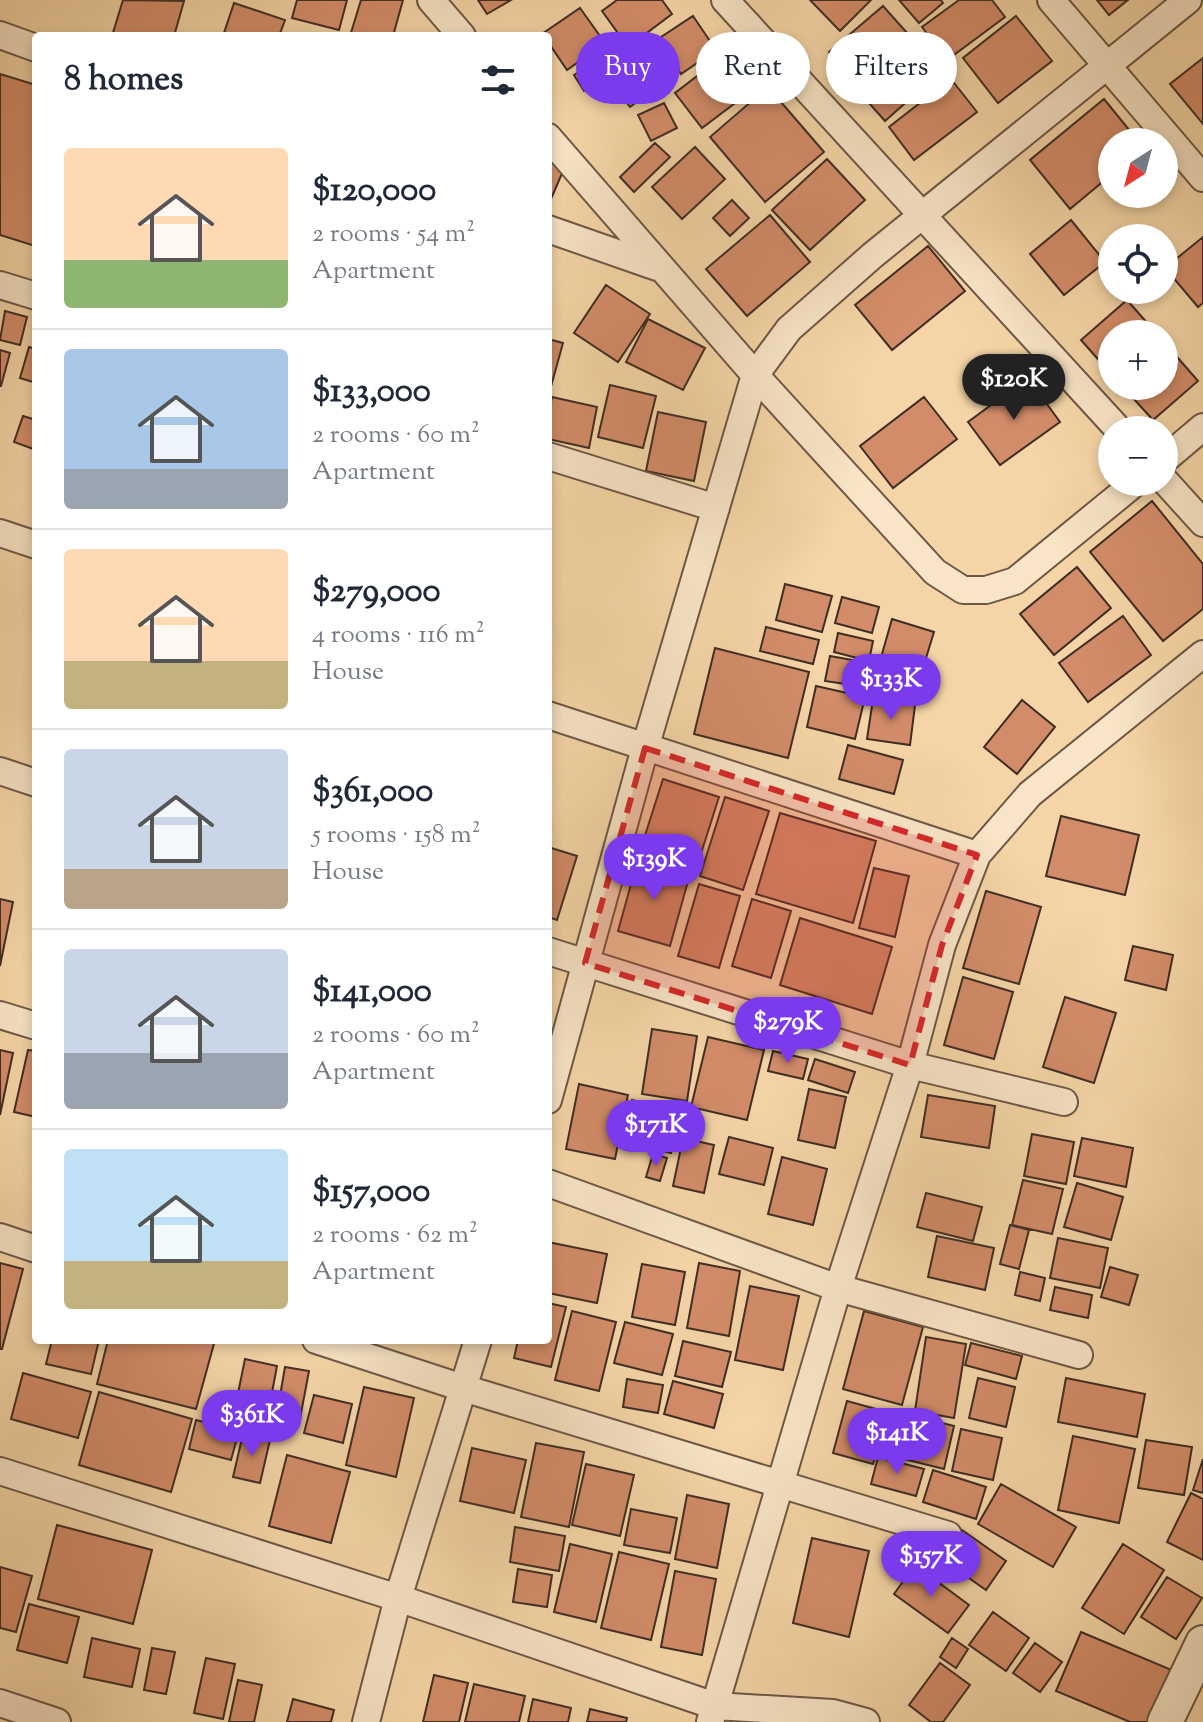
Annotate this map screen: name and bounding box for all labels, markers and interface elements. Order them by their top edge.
chip: Buy [576,32,680,104]
chip: Rent [696,32,810,104]
chip: Filters [826,32,957,104]
text: 8 homes [64,56,183,105]
icon: filters [476,58,520,102]
north arrow [1098,128,1178,208]
map controls [1098,128,1178,496]
text: $120,000 [312,167,436,216]
icon: home [128,180,224,276]
text: 2 rooms · 54 m² [312,216,475,253]
button: locate [1098,224,1178,304]
text: Apartment [312,253,435,290]
button: + [1098,320,1178,400]
pin: $120K [958,354,1070,422]
text: $120K [980,361,1048,398]
text: $133,000 [312,368,431,417]
icon: home [128,381,224,477]
button: − [1098,416,1178,496]
text: 2 rooms · 60 m² [312,417,480,454]
text: Apartment [312,454,435,491]
text: $279,000 [312,568,440,617]
icon: home [128,581,224,677]
text: 4 rooms · 116 m² [312,617,485,654]
text: House [312,654,384,691]
pin: $133K [835,654,947,722]
text: $133K [860,661,922,698]
text: $361,000 [312,768,433,817]
icon: home [128,781,224,877]
text: 5 rooms · 158 m² [312,817,481,854]
pin: $139K [598,834,710,902]
text: $139K [622,841,686,878]
text: House [312,854,384,891]
text: $141,000 [312,968,432,1017]
icon: home [128,981,224,1077]
pin: $279K [732,997,844,1065]
text: $279K [753,1004,823,1041]
text: 2 rooms · 60 m² [312,1017,480,1054]
text: Apartment [312,1054,435,1091]
pin: $171K [600,1100,712,1168]
text: $171K [624,1107,688,1144]
text: $157,000 [312,1168,430,1217]
icon: home [128,1181,224,1277]
text: 2 rooms · 62 m² [312,1217,478,1254]
text: Apartment [312,1254,435,1291]
pin: $361K [196,1390,308,1458]
text: $361K [220,1397,284,1434]
pin: $141K [841,1408,953,1476]
text: $141K [865,1415,929,1452]
pin: $157K [875,1531,987,1599]
text: $157K [899,1538,963,1575]

